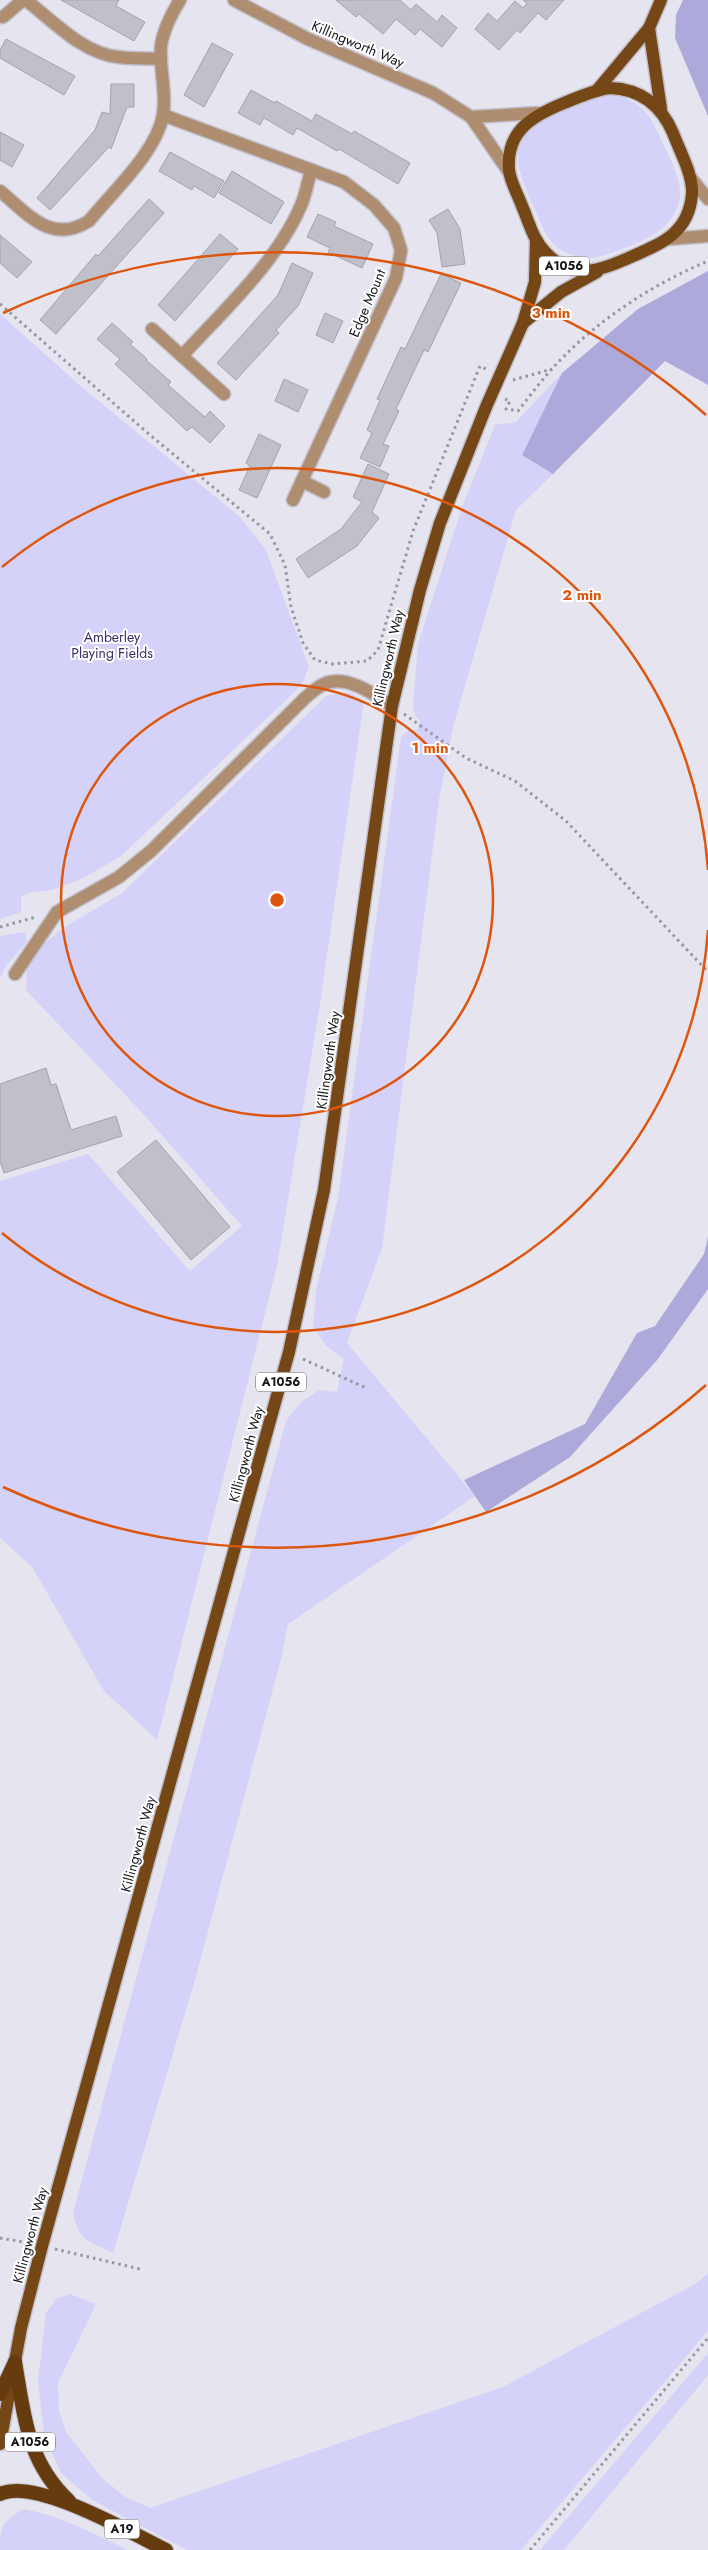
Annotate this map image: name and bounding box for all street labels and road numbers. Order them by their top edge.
street label: Killingworth Way [309,15,408,73]
road number: A1056 [539,256,589,276]
street label: Edge Mount [344,265,391,340]
street label: Killingworth Way [367,607,409,708]
street label: Killingworth Way [311,1009,345,1110]
road number: A1056 [256,1372,306,1391]
street label: Killingworth Way [224,1403,269,1504]
street label: Killingworth Way [116,1793,161,1894]
street label: Killingworth Way [8,2184,53,2285]
road number: A1056 [5,2432,55,2452]
road number: A19 [104,2520,140,2538]

